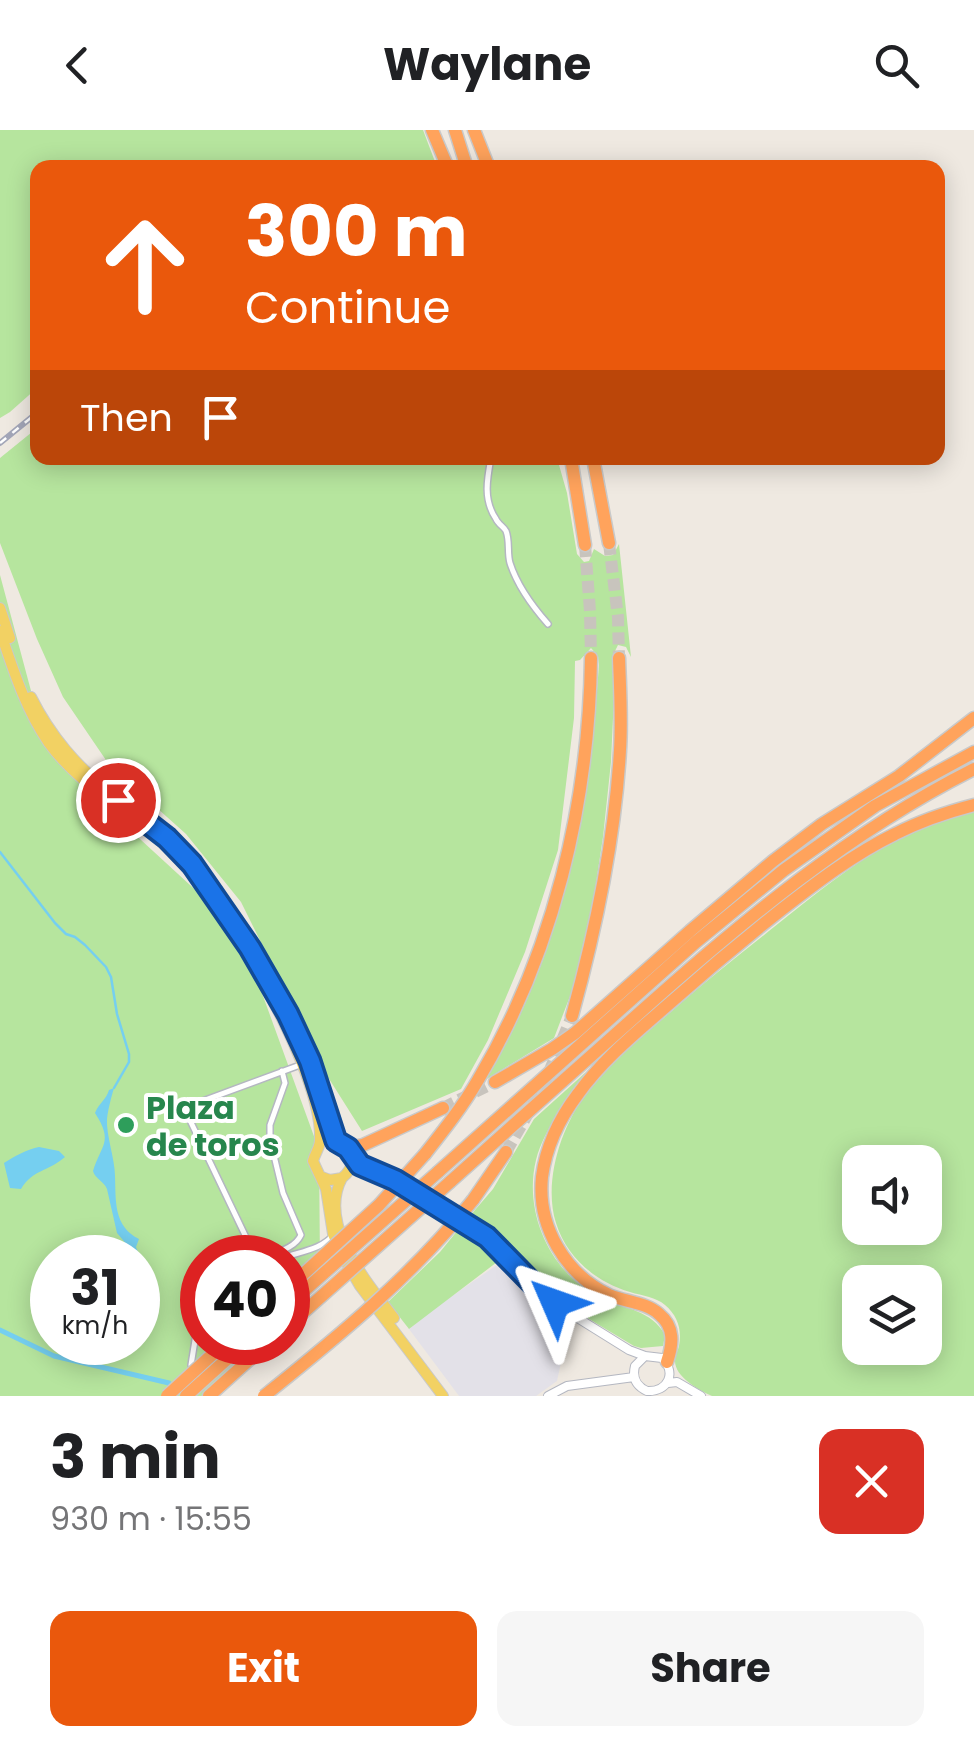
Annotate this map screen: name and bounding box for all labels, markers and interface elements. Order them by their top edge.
text: Waylane [383,33,591,96]
icon: back [50,38,105,93]
icon: search [869,38,924,93]
text: 300 m [245,182,468,281]
icon: ahead [80,200,210,330]
text: Continue [245,276,450,339]
icon: arrive [193,390,248,445]
text: Then [80,391,173,444]
pin [76,758,161,843]
icon: arrive [91,773,146,828]
place label: Plaza de toros [146,1085,280,1167]
marker: Plaza de toros [115,1114,137,1136]
map controls [842,1145,942,1365]
button: sound [842,1145,942,1245]
speed limit sign: 40 [180,1235,310,1365]
position arrow [503,1251,607,1355]
text: 31 [70,1252,120,1323]
button: layers [842,1265,942,1365]
text: km/h [62,1308,128,1343]
text: 3 min [50,1415,221,1499]
button: close [819,1429,924,1534]
text: 930 m · 15:55 [50,1496,252,1541]
button: Exit [50,1611,477,1726]
button: Share [497,1611,924,1726]

